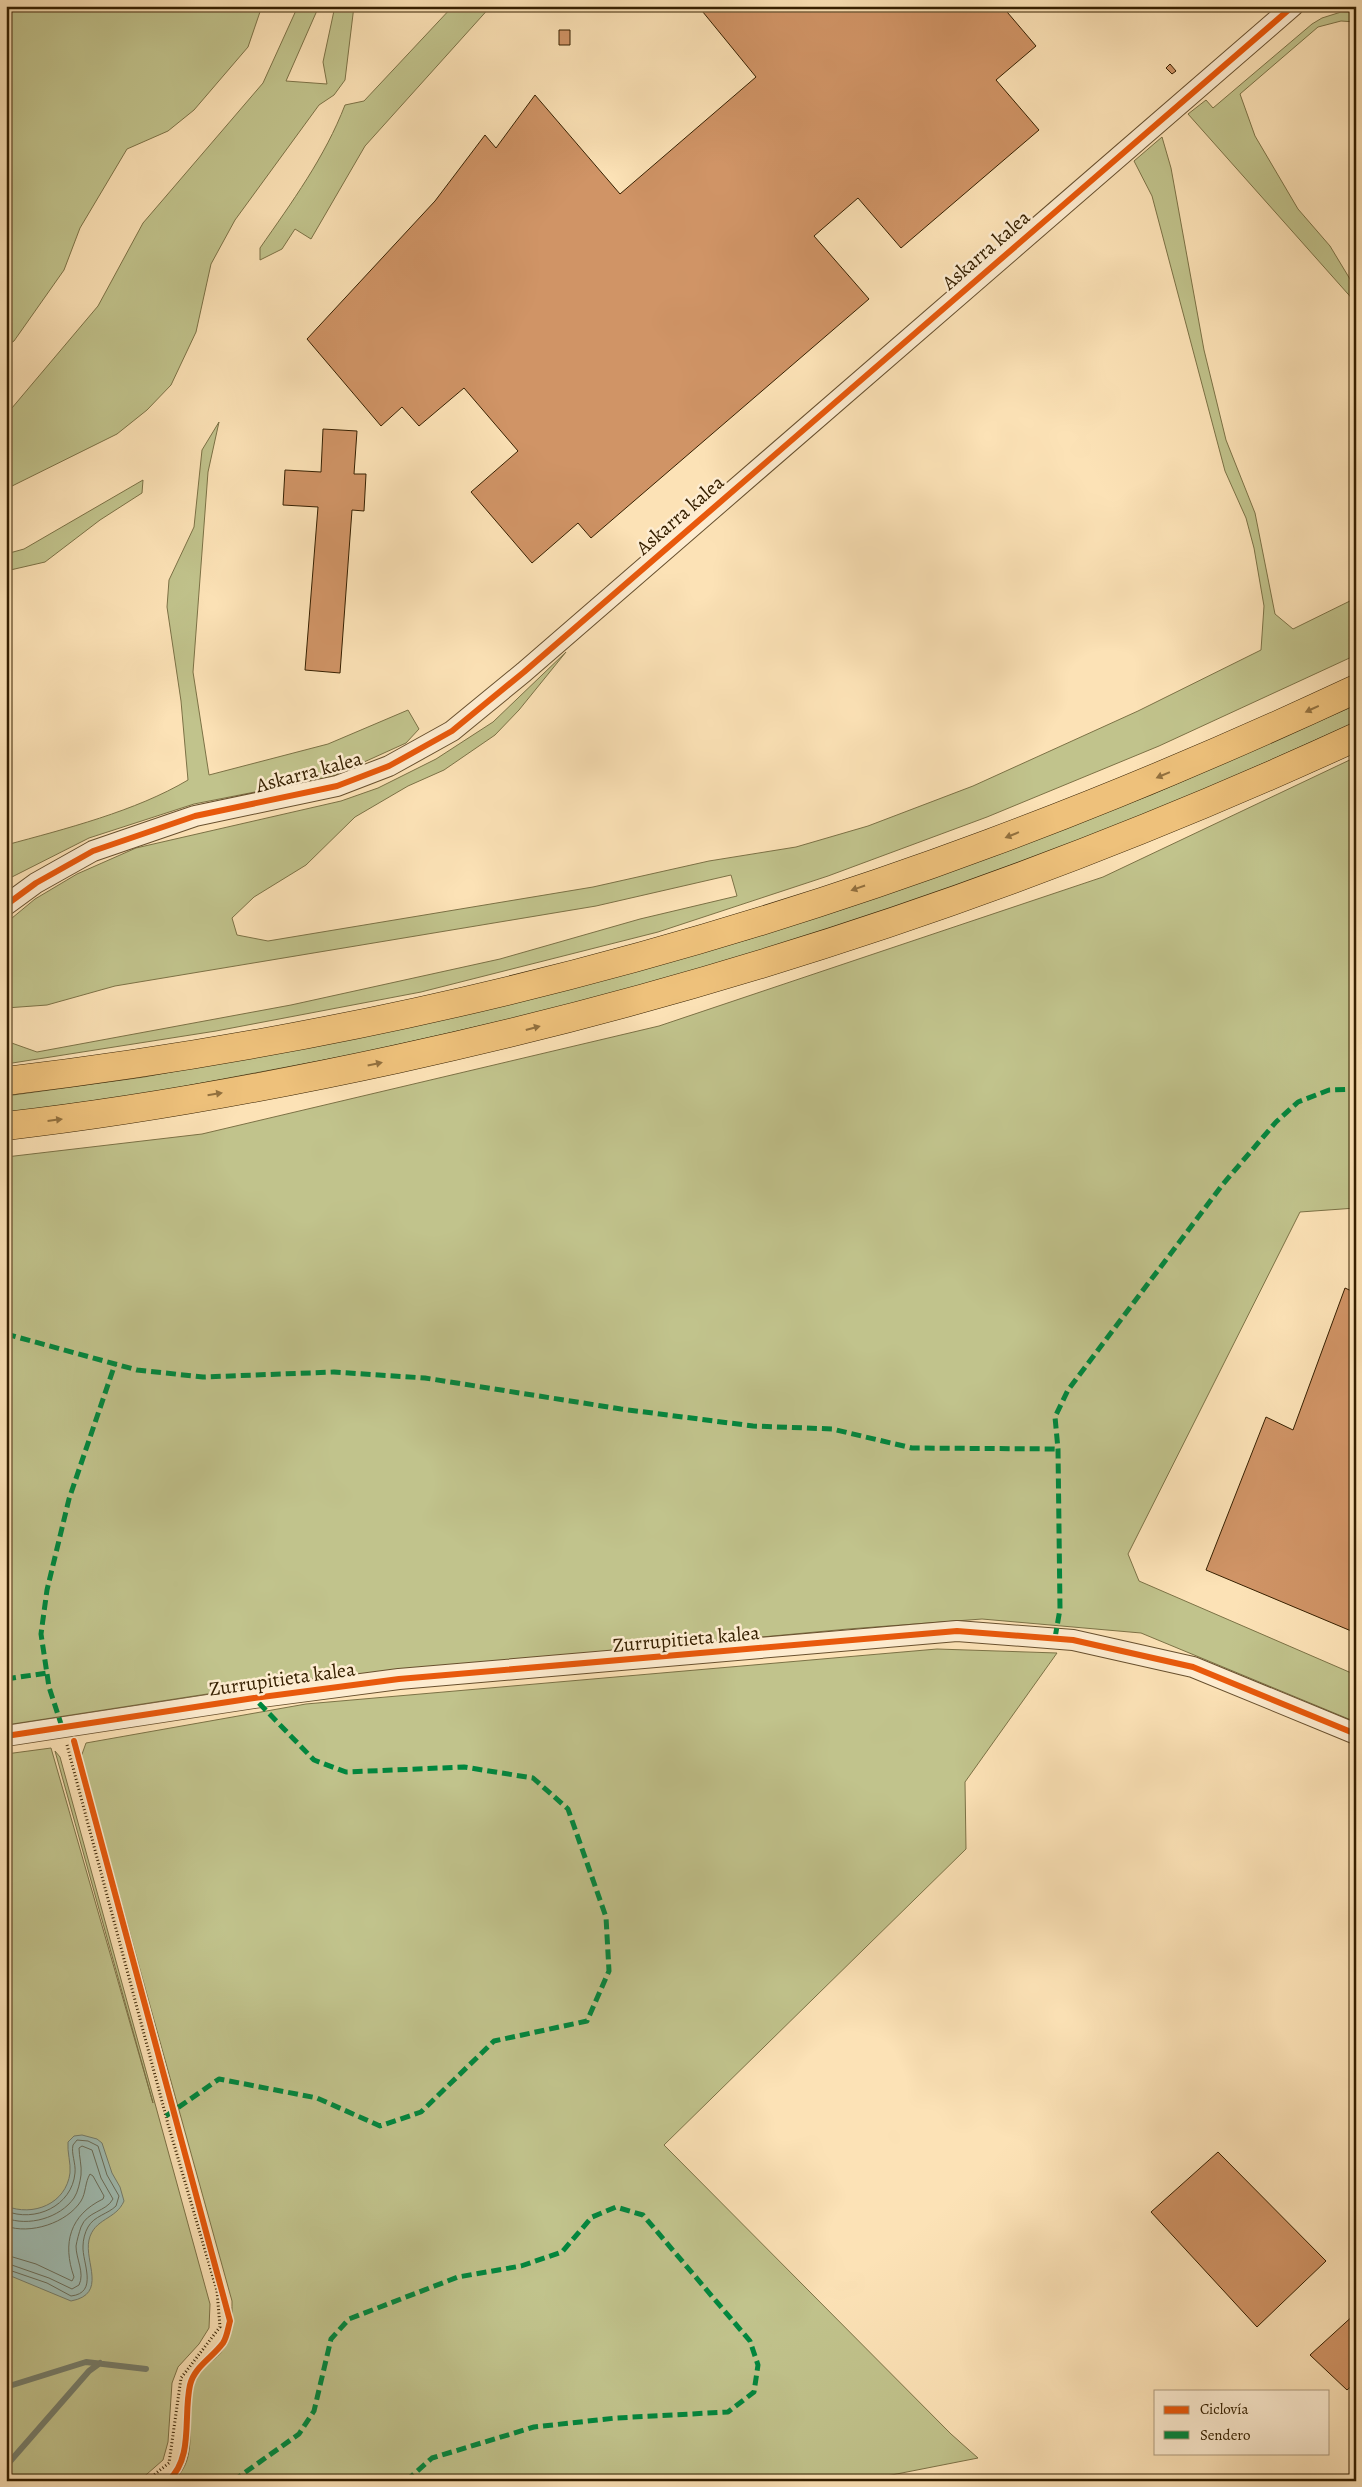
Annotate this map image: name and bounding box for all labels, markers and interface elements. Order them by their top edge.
street label: Askarra kalea [935,204,1037,297]
street label: Askarra kalea [629,469,731,562]
one-way arrow [1304,705,1319,714]
street label: Askarra kalea [252,745,366,799]
one-way arrow [1156,771,1170,779]
one-way arrow [1004,831,1019,839]
one-way arrow [851,885,866,893]
one-way arrow [526,1024,541,1032]
one-way arrow [367,1060,382,1068]
one-way arrow [207,1090,223,1098]
one-way arrow [47,1116,63,1124]
street label: Zurrupitieta kalea [611,1619,761,1659]
street label: Zurrupitieta kalea [207,1655,358,1703]
legend [1154,2390,1330,2454]
text: Ciclovía [1200,2399,1248,2419]
text: Sendero [1200,2425,1250,2445]

